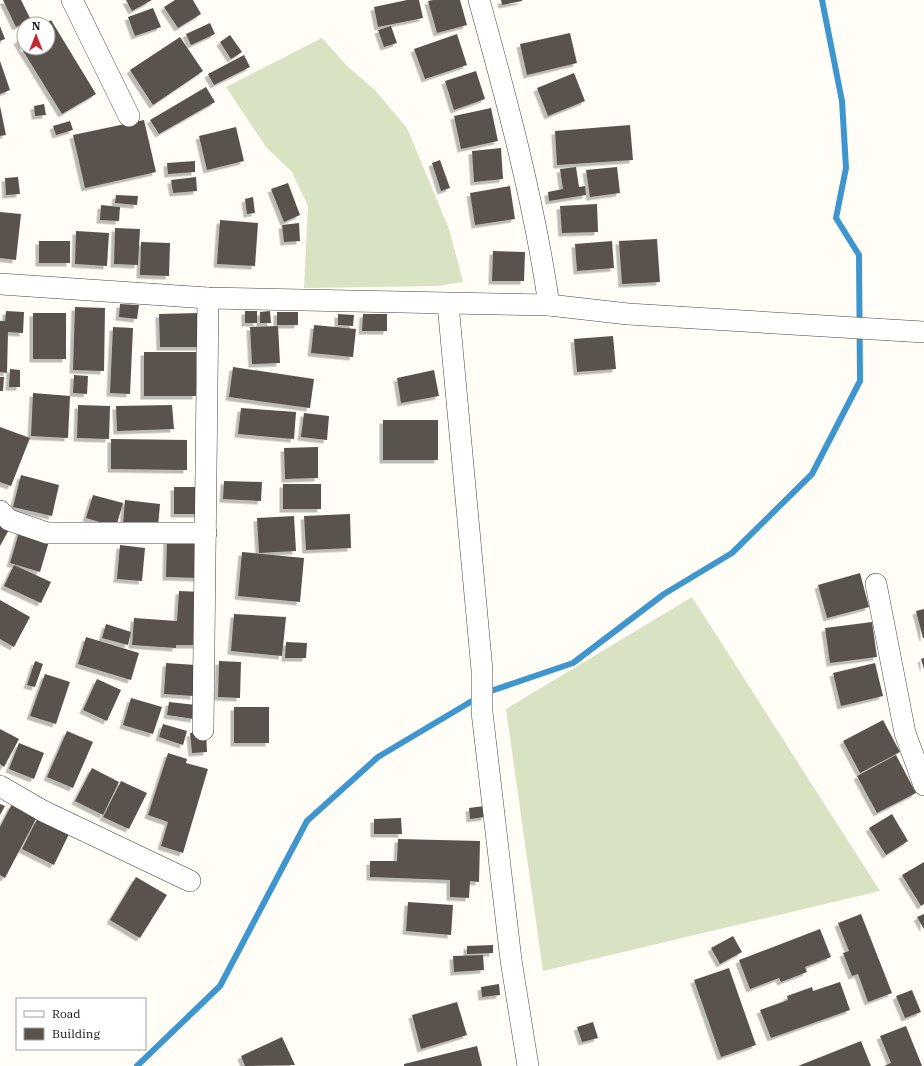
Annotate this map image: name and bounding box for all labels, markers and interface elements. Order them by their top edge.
north arrow [16,16,56,56]
text: N [32,19,41,33]
legend [16,998,146,1050]
text: Road [52,1006,81,1021]
text: Building [52,1026,100,1041]

